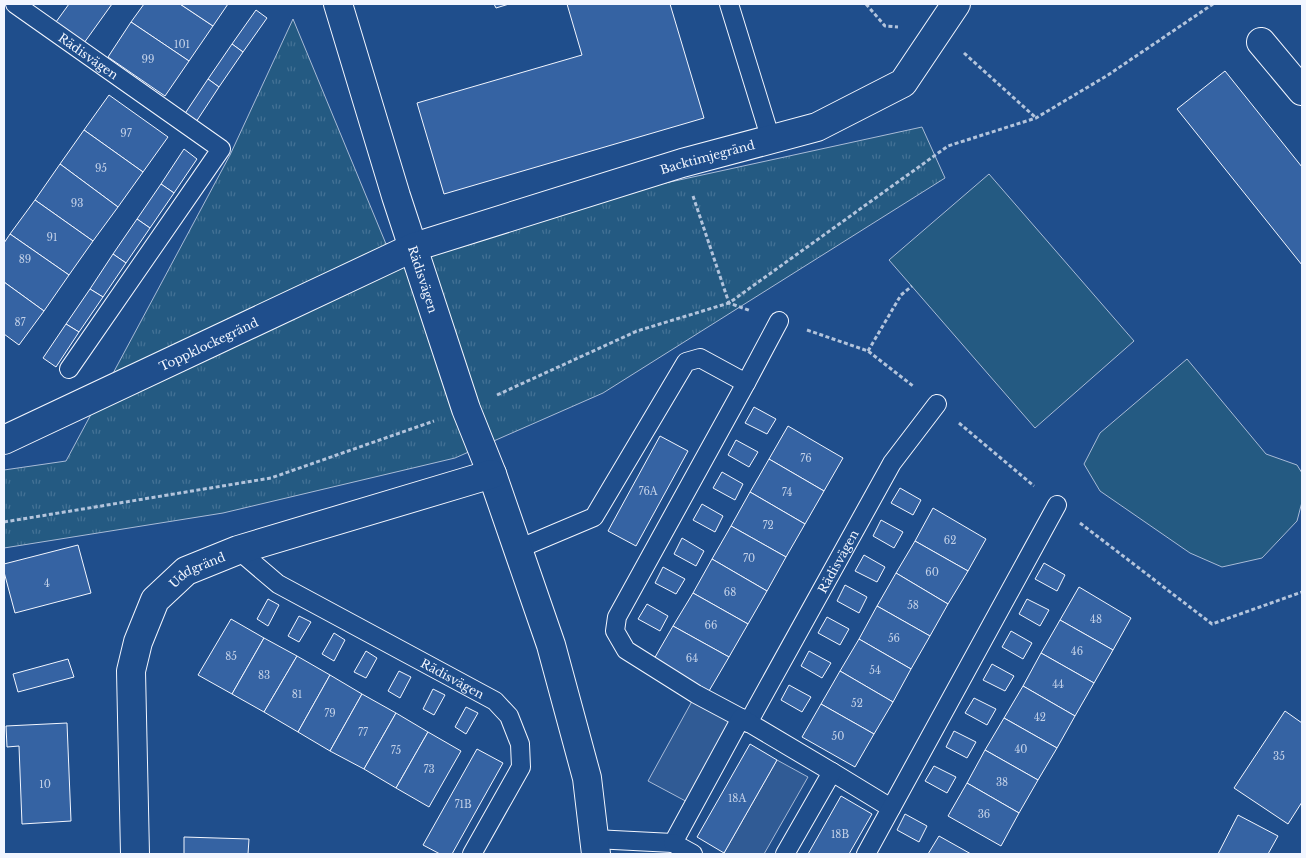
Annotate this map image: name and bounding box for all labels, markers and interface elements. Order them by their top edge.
street label: Rädisvägen [56,30,121,82]
house number: 101 [174,38,190,51]
house number: 99 [142,53,154,66]
house number: 97 [120,127,133,140]
street label: Backtimjegränd [658,136,756,177]
house number: 95 [95,162,107,175]
house number: 93 [71,197,83,210]
house number: 91 [47,231,57,244]
street label: Rädisvägen [405,244,441,315]
house number: 89 [19,253,31,266]
street label: Toppklockegränd [156,314,260,374]
house number: 87 [14,316,27,329]
house number: 76 [800,452,812,465]
house number: 76A [638,485,658,498]
house number: 74 [782,486,792,499]
house number: 72 [762,519,774,532]
street label: Rädisvägen [814,527,861,595]
house number: 62 [944,534,956,547]
street label: Uddgränd [166,549,227,591]
house number: 70 [743,552,755,565]
house number: 60 [925,566,939,579]
house number: 4 [44,577,50,590]
house number: 68 [724,586,736,599]
house number: 58 [907,599,919,612]
house number: 48 [1090,613,1102,626]
house number: 66 [705,619,717,632]
house number: 56 [888,632,900,645]
house number: 46 [1071,645,1083,658]
house number: 85 [225,650,237,663]
house number: 64 [686,652,698,665]
street label: Rädisvägen [418,655,487,701]
house number: 54 [869,664,881,677]
house number: 83 [258,669,270,682]
house number: 44 [1052,678,1064,691]
house number: 81 [292,688,302,701]
house number: 52 [851,697,863,710]
house number: 79 [324,707,336,720]
house number: 42 [1034,711,1046,724]
house number: 77 [358,726,369,739]
house number: 50 [832,730,844,743]
house number: 40 [1015,743,1028,756]
house number: 75 [391,744,402,757]
house number: 35 [1273,750,1285,763]
house number: 73 [423,763,435,776]
house number: 38 [996,776,1008,789]
house number: 10 [39,778,51,791]
house number: 18A [728,792,746,805]
house number: 71B [454,798,472,811]
house number: 36 [978,808,990,821]
house number: 18B [831,828,849,841]

